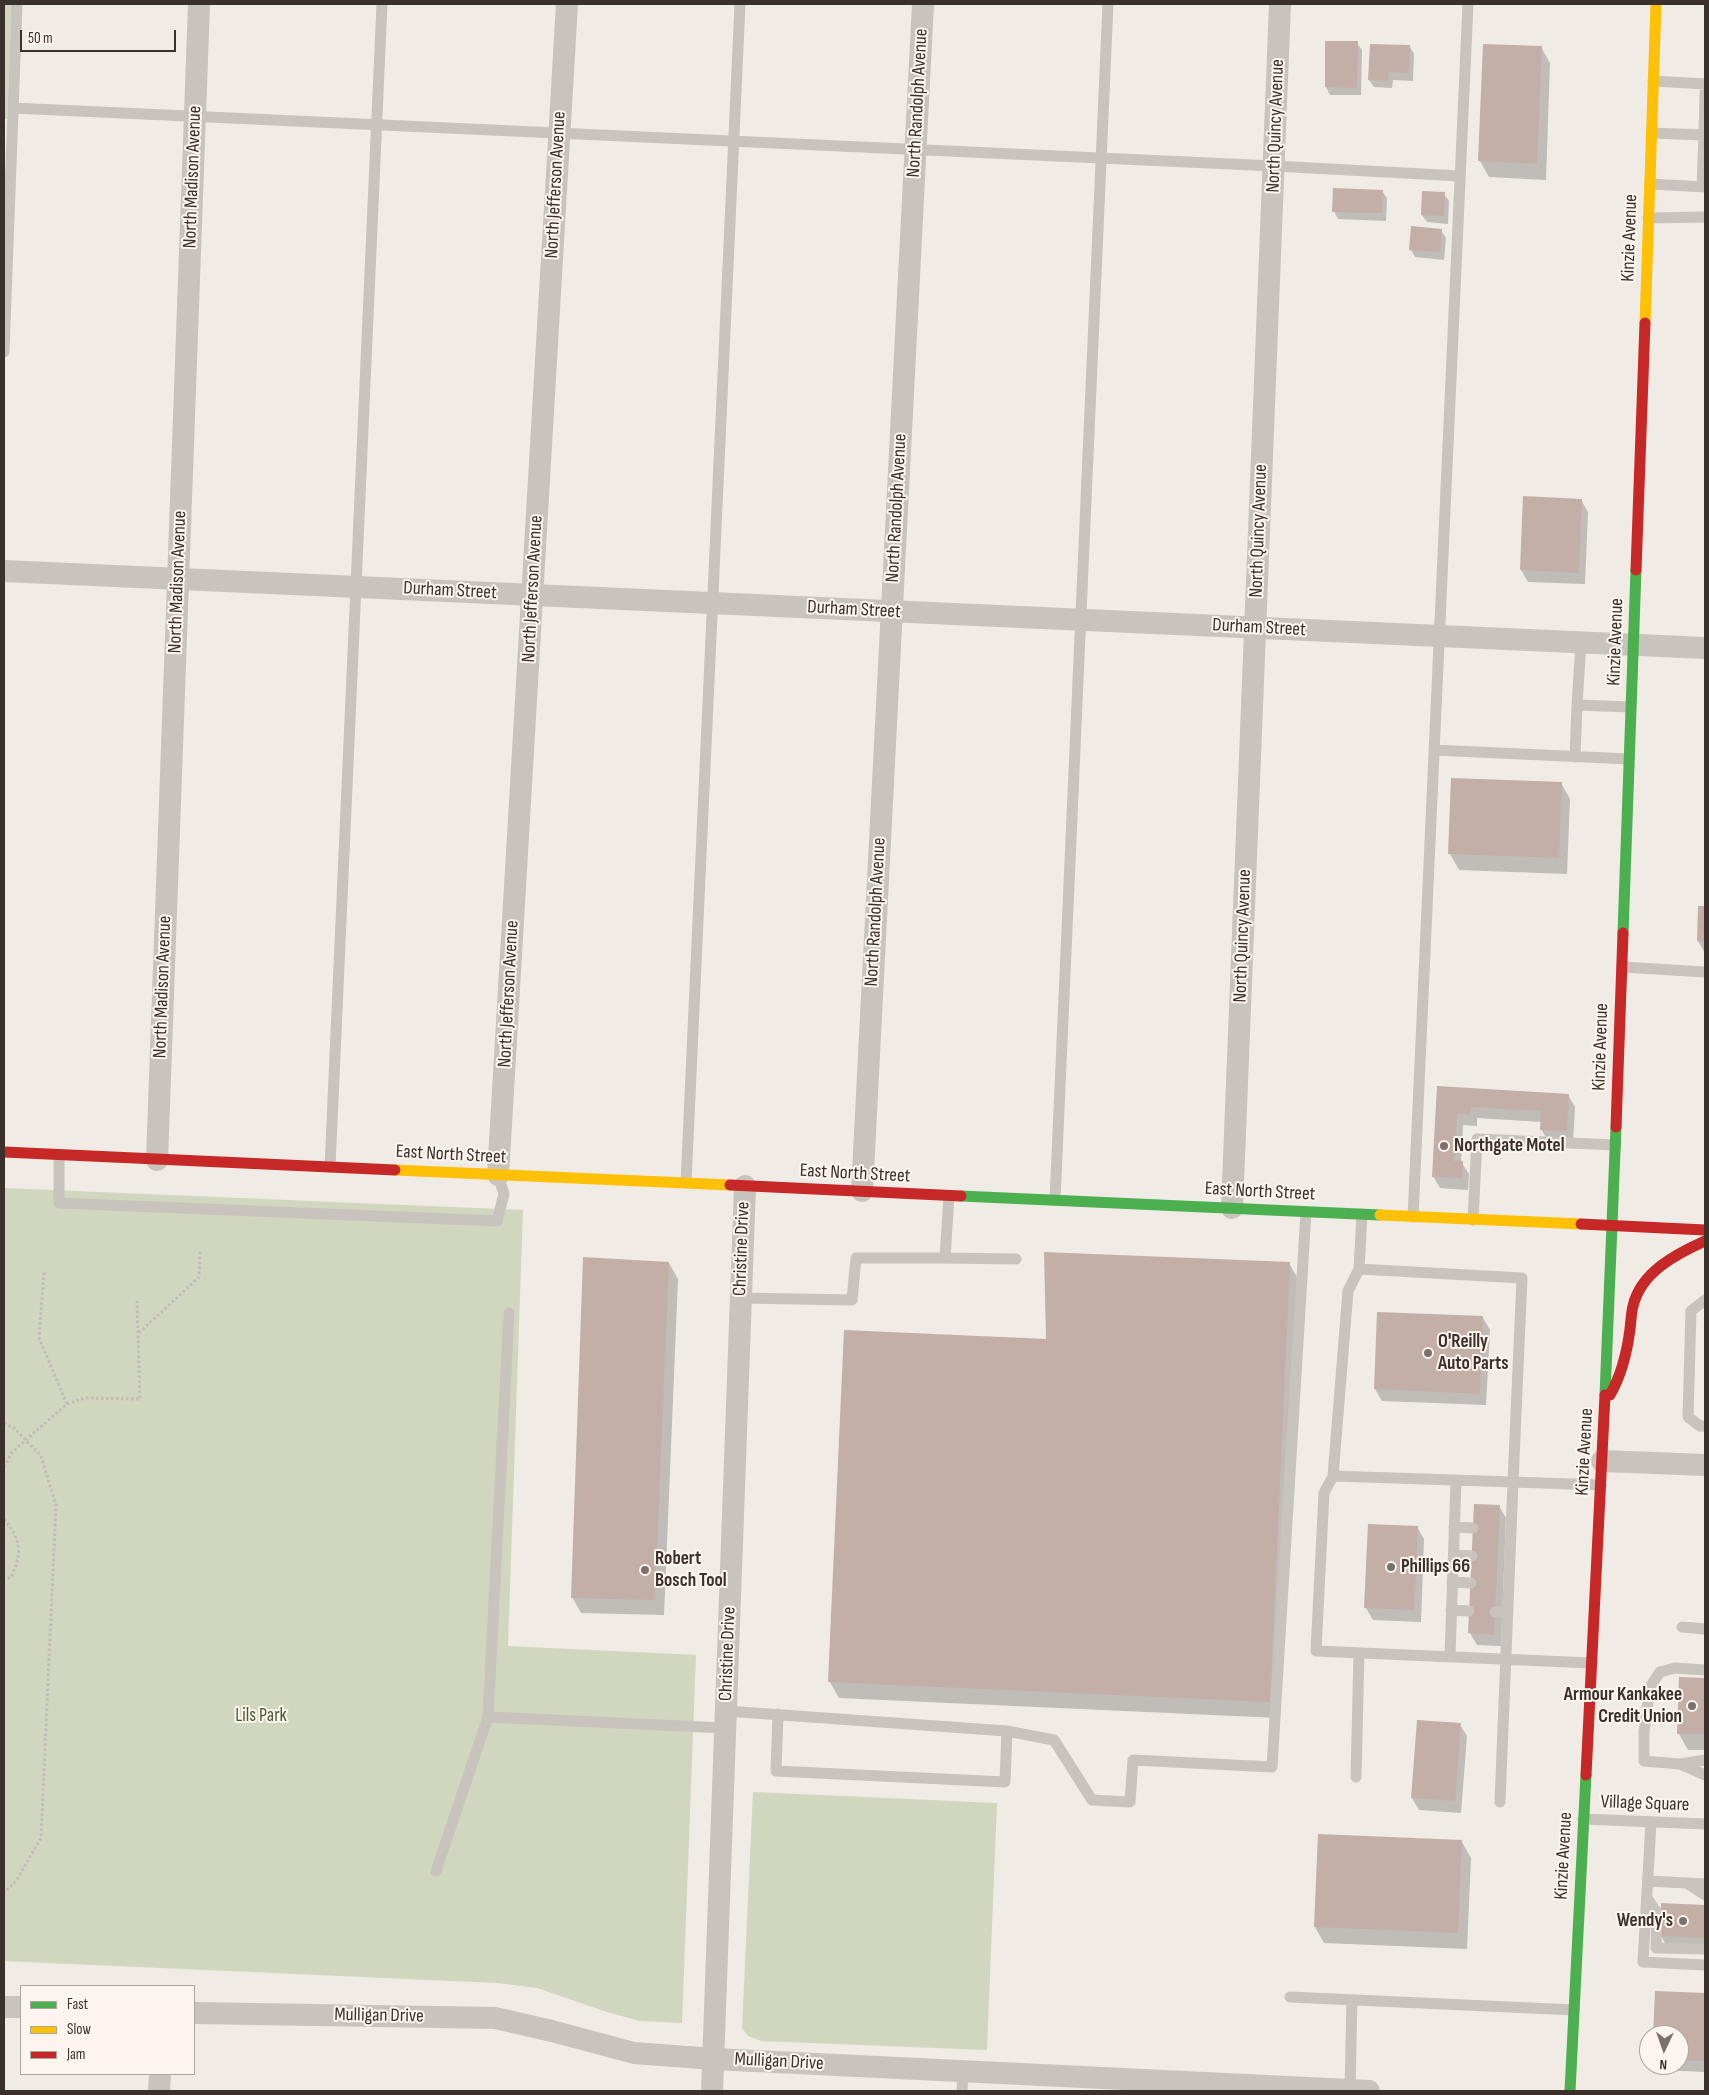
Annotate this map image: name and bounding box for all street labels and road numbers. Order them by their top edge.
street label: North Randolph Avenue [903,28,933,178]
street label: North Quincy Avenue [1262,59,1290,193]
street label: North Madison Avenue [179,105,207,249]
street label: North Jefferson Avenue [541,111,571,259]
street label: Kinzie Avenue [1617,194,1643,282]
street label: North Randolph Avenue [882,433,912,583]
street label: North Quincy Avenue [1245,464,1273,598]
street label: North Madison Avenue [164,510,192,654]
street label: North Jefferson Avenue [518,515,548,663]
street label: Durham Street [403,577,497,605]
street label: Durham Street [807,596,901,624]
street label: Kinzie Avenue [1603,598,1629,686]
street label: Durham Street [1212,614,1306,642]
street label: North Randolph Avenue [861,837,891,987]
street label: North Quincy Avenue [1229,869,1257,1003]
street label: North Madison Avenue [149,915,177,1059]
street label: North Jefferson Avenue [494,920,524,1068]
street label: Kinzie Avenue [1588,1003,1614,1091]
street label: East North Street [395,1141,507,1169]
street label: East North Street [799,1160,911,1188]
street label: East North Street [1204,1178,1316,1206]
street label: Christine Drive [729,1201,755,1297]
street label: Kinzie Avenue [1571,1408,1599,1496]
street label: Christine Drive [715,1606,741,1702]
street label: Village Square [1600,1791,1690,1817]
street label: Kinzie Avenue [1550,1812,1578,1900]
street label: Mulligan Drive [334,2004,424,2028]
street label: Mulligan Drive [734,2048,824,2076]

